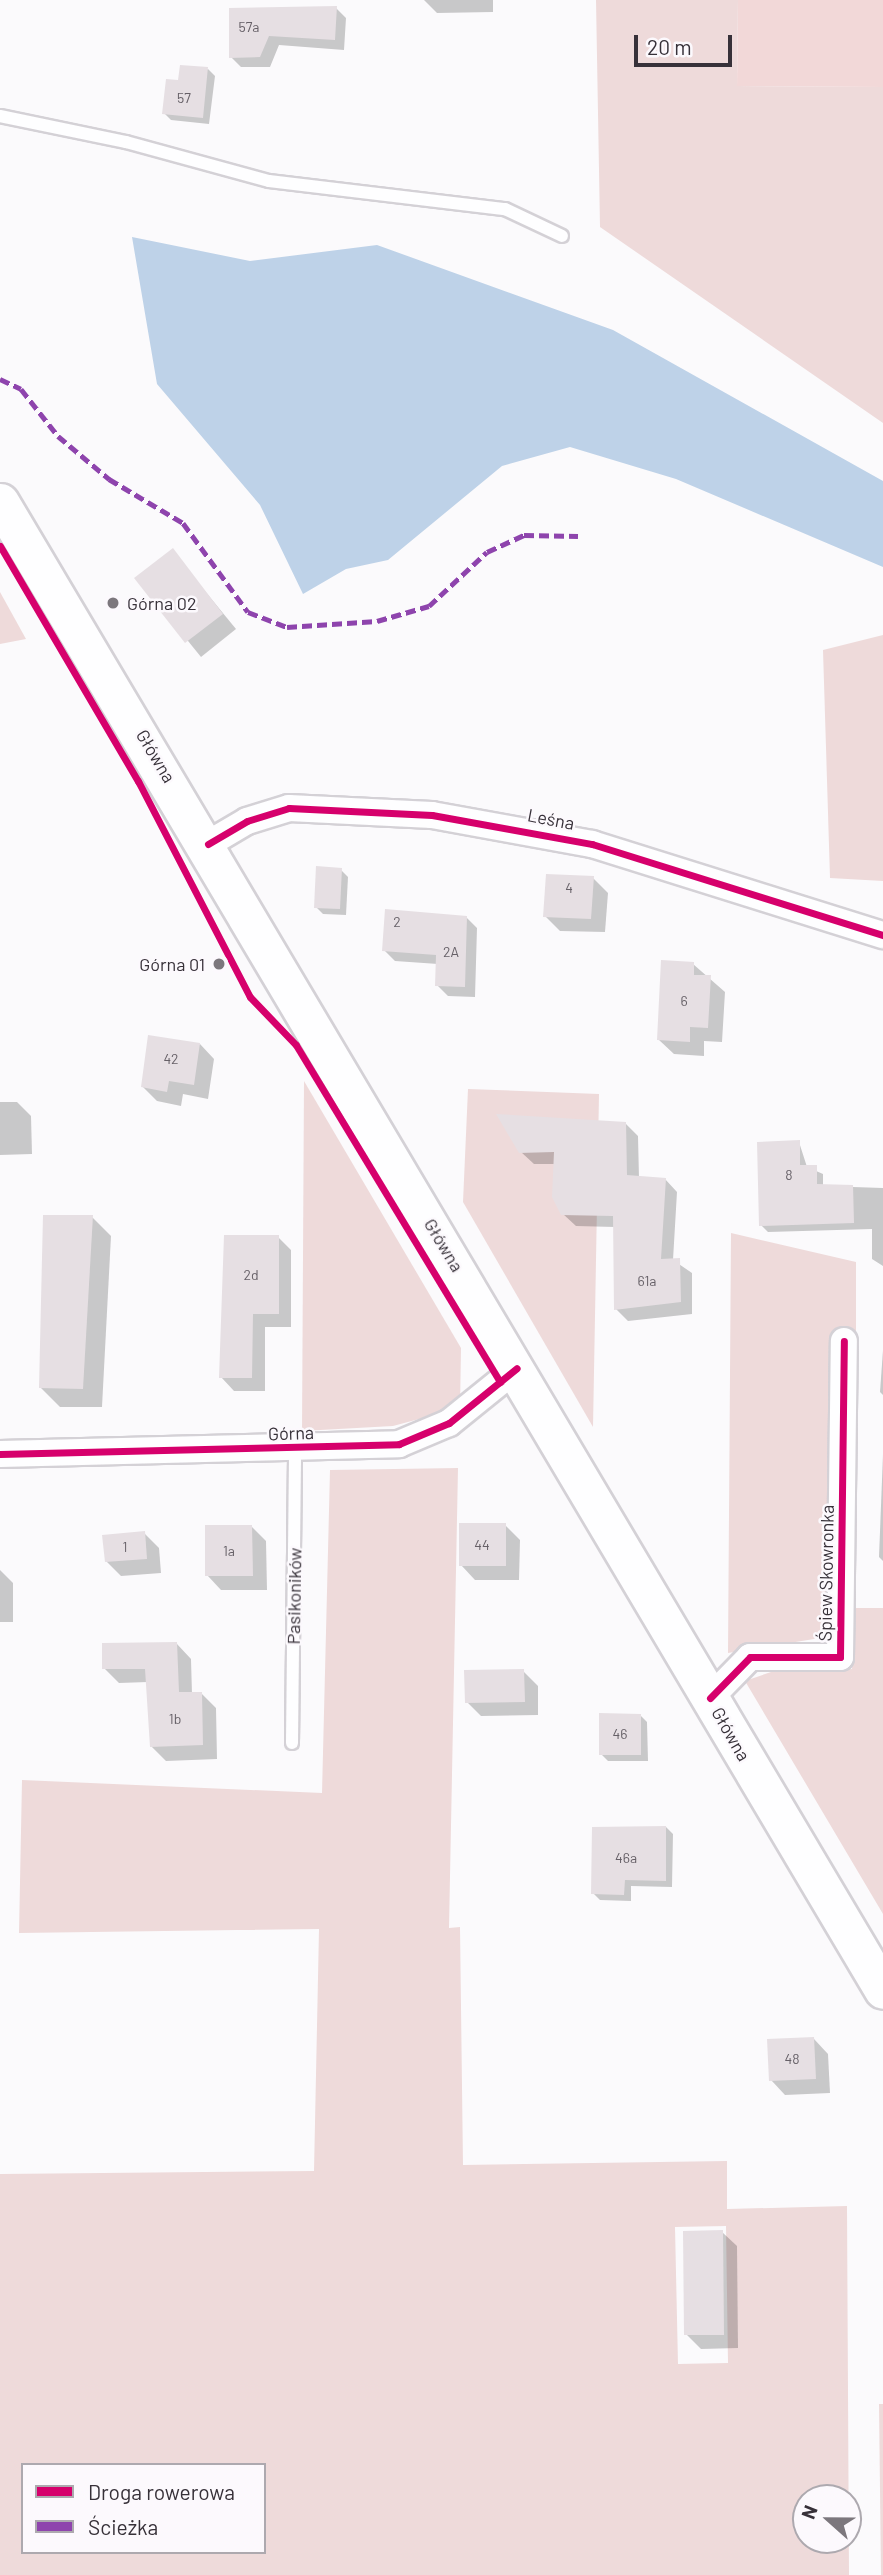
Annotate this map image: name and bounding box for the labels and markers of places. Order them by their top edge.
place label: Górna 02 [127,592,197,614]
marker: Górna 02 [105,595,121,611]
place label: Górna 01 [139,953,205,975]
marker: Górna 01 [211,956,227,972]

